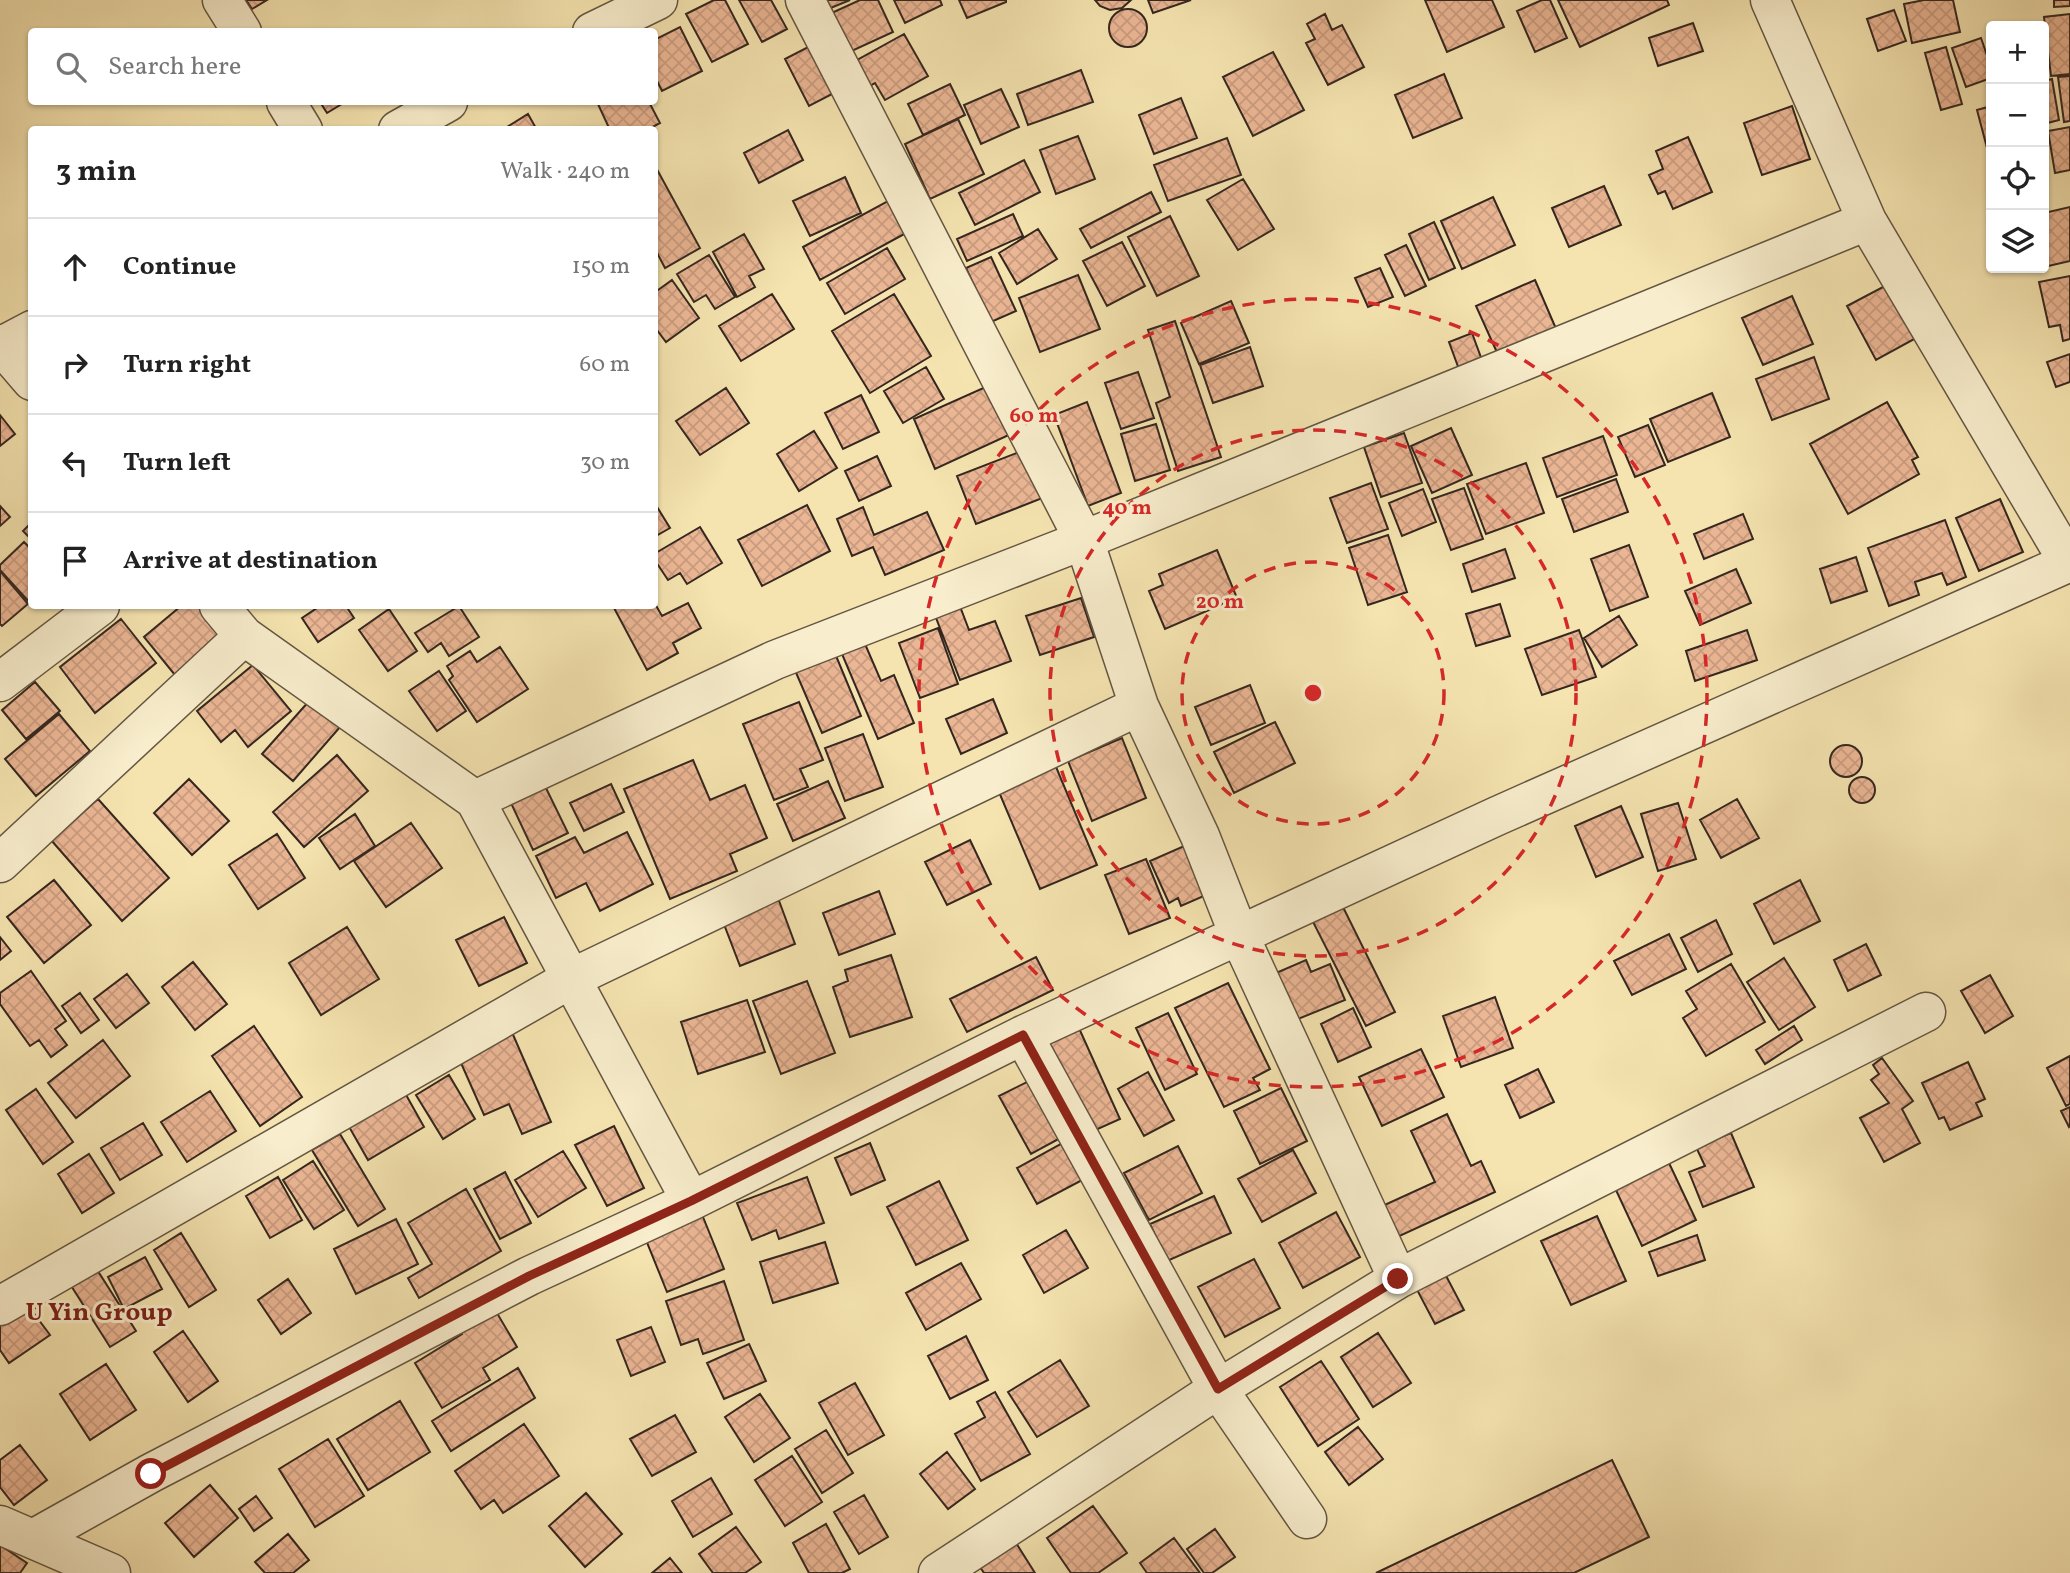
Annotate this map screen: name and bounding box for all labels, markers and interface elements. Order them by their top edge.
map controls [1986,21,2049,273]
button: + [1986,21,2049,84]
search box [28,28,658,105]
icon: search [52,48,90,86]
text: Search here [108,49,241,85]
button: − [1986,84,2049,147]
button: locate [1986,147,2049,210]
text: 3 min [56,151,137,193]
text: Walk · 240 m [500,156,630,188]
button: layers [1986,210,2049,273]
icon: ahead [56,248,94,286]
text: Continue [123,249,236,285]
text: 150 m [572,251,630,283]
icon: right [56,346,94,384]
text: Turn right [123,347,251,383]
text: 60 m [580,349,630,381]
text: 60 m [1010,402,1058,431]
icon: left [56,444,94,482]
text: Turn left [123,445,231,481]
text: 30 m [580,447,630,479]
text: 40 m [1102,494,1152,523]
icon: arrive [56,542,94,580]
text: Arrive at destination [123,543,378,579]
text: 20 m [1196,588,1244,617]
centre of rings [1301,681,1325,705]
route end [1382,1263,1413,1294]
district label: U Yin Group [25,1295,173,1331]
route start [135,1458,166,1489]

